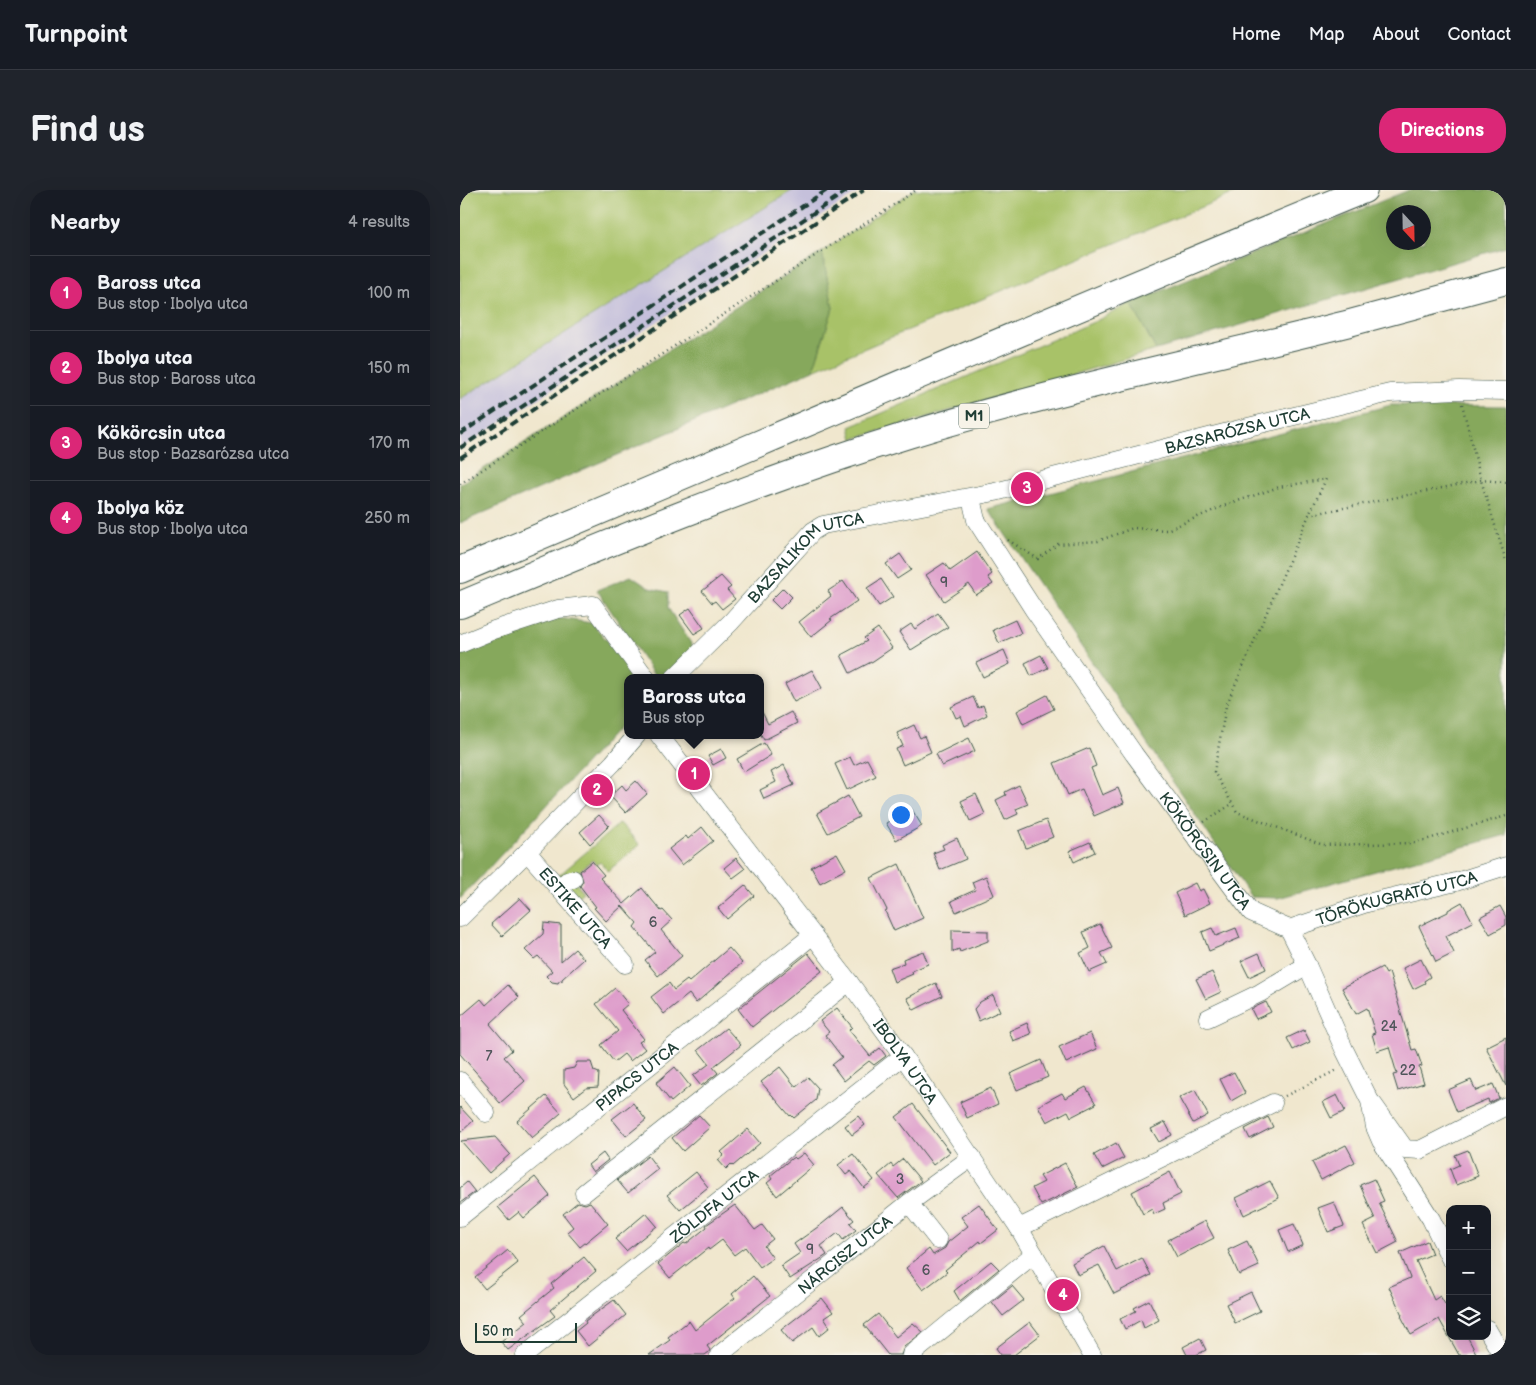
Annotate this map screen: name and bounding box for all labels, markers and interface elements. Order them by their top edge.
text: Turnpoint [25,20,128,49]
text: Home [1232,24,1281,45]
text: Map [1309,24,1345,45]
text: About [1373,24,1420,45]
text: Contact [1448,24,1511,45]
button: Directions [1379,108,1506,153]
text: Find us [30,109,145,152]
north arrow [1386,205,1431,250]
text: Nearby [50,210,120,235]
text: 4 results [348,213,410,232]
text: Baross utca [97,272,201,295]
text: 1 [63,284,69,303]
text: 100 m [367,284,410,303]
text: Bus stop · Ibolya utca [97,295,248,314]
text: Ibolya utca [97,347,193,370]
text: 2 [61,359,71,378]
text: 150 m [368,359,410,378]
text: Bus stop · Baross utca [97,370,256,389]
road number: M1 [959,404,989,428]
street label: BAZSARÓZSA UTCA [1163,405,1312,459]
text: Kökörcsin utca [97,422,226,445]
text: 3 [61,434,71,453]
text: 170 m [369,434,410,453]
text: Bus stop · Bazsarózsa utca [97,445,289,464]
pin: 3 [1011,469,1043,507]
text: Ibolya köz [97,497,184,520]
text: 4 [61,509,71,528]
text: 250 m [364,509,410,528]
street label: BAZSALIKOM UTCA [744,509,866,608]
text: Bus stop · Ibolya utca [97,520,248,539]
house number: 9 [940,574,948,591]
popup [624,674,764,739]
text: Baross utca [642,686,746,709]
text: Bus stop [642,709,705,728]
pin: 1 [678,755,710,793]
pin: 2 [581,771,613,809]
street label: KÖKÖRCSIN UTCA [1155,789,1254,914]
your location [888,802,914,828]
street label: ESTIKE UTCA [534,864,615,953]
street label: TÖRÖKUGRATÓ UTCA [1314,868,1480,930]
house number: 6 [649,914,658,931]
street label: IBOLYA UTCA [868,1016,941,1108]
house number: 24 [1381,1018,1398,1035]
street label: PIPACS UTCA [592,1038,683,1116]
house number: 7 [486,1048,493,1065]
house number: 22 [1400,1062,1417,1079]
street label: ZÖLDFA UTCA [666,1166,763,1248]
house number: 3 [896,1171,904,1188]
map controls [1446,1205,1491,1340]
button: + [1446,1205,1491,1250]
street label: NÁRCISZ UTCA [795,1212,897,1299]
house number: 9 [806,1241,814,1258]
button: − [1446,1250,1491,1295]
house number: 6 [922,1262,931,1279]
pin: 4 [1047,1276,1079,1314]
button: layers [1446,1295,1491,1340]
scale bar [475,1320,578,1343]
text: 50 m [482,1323,514,1340]

